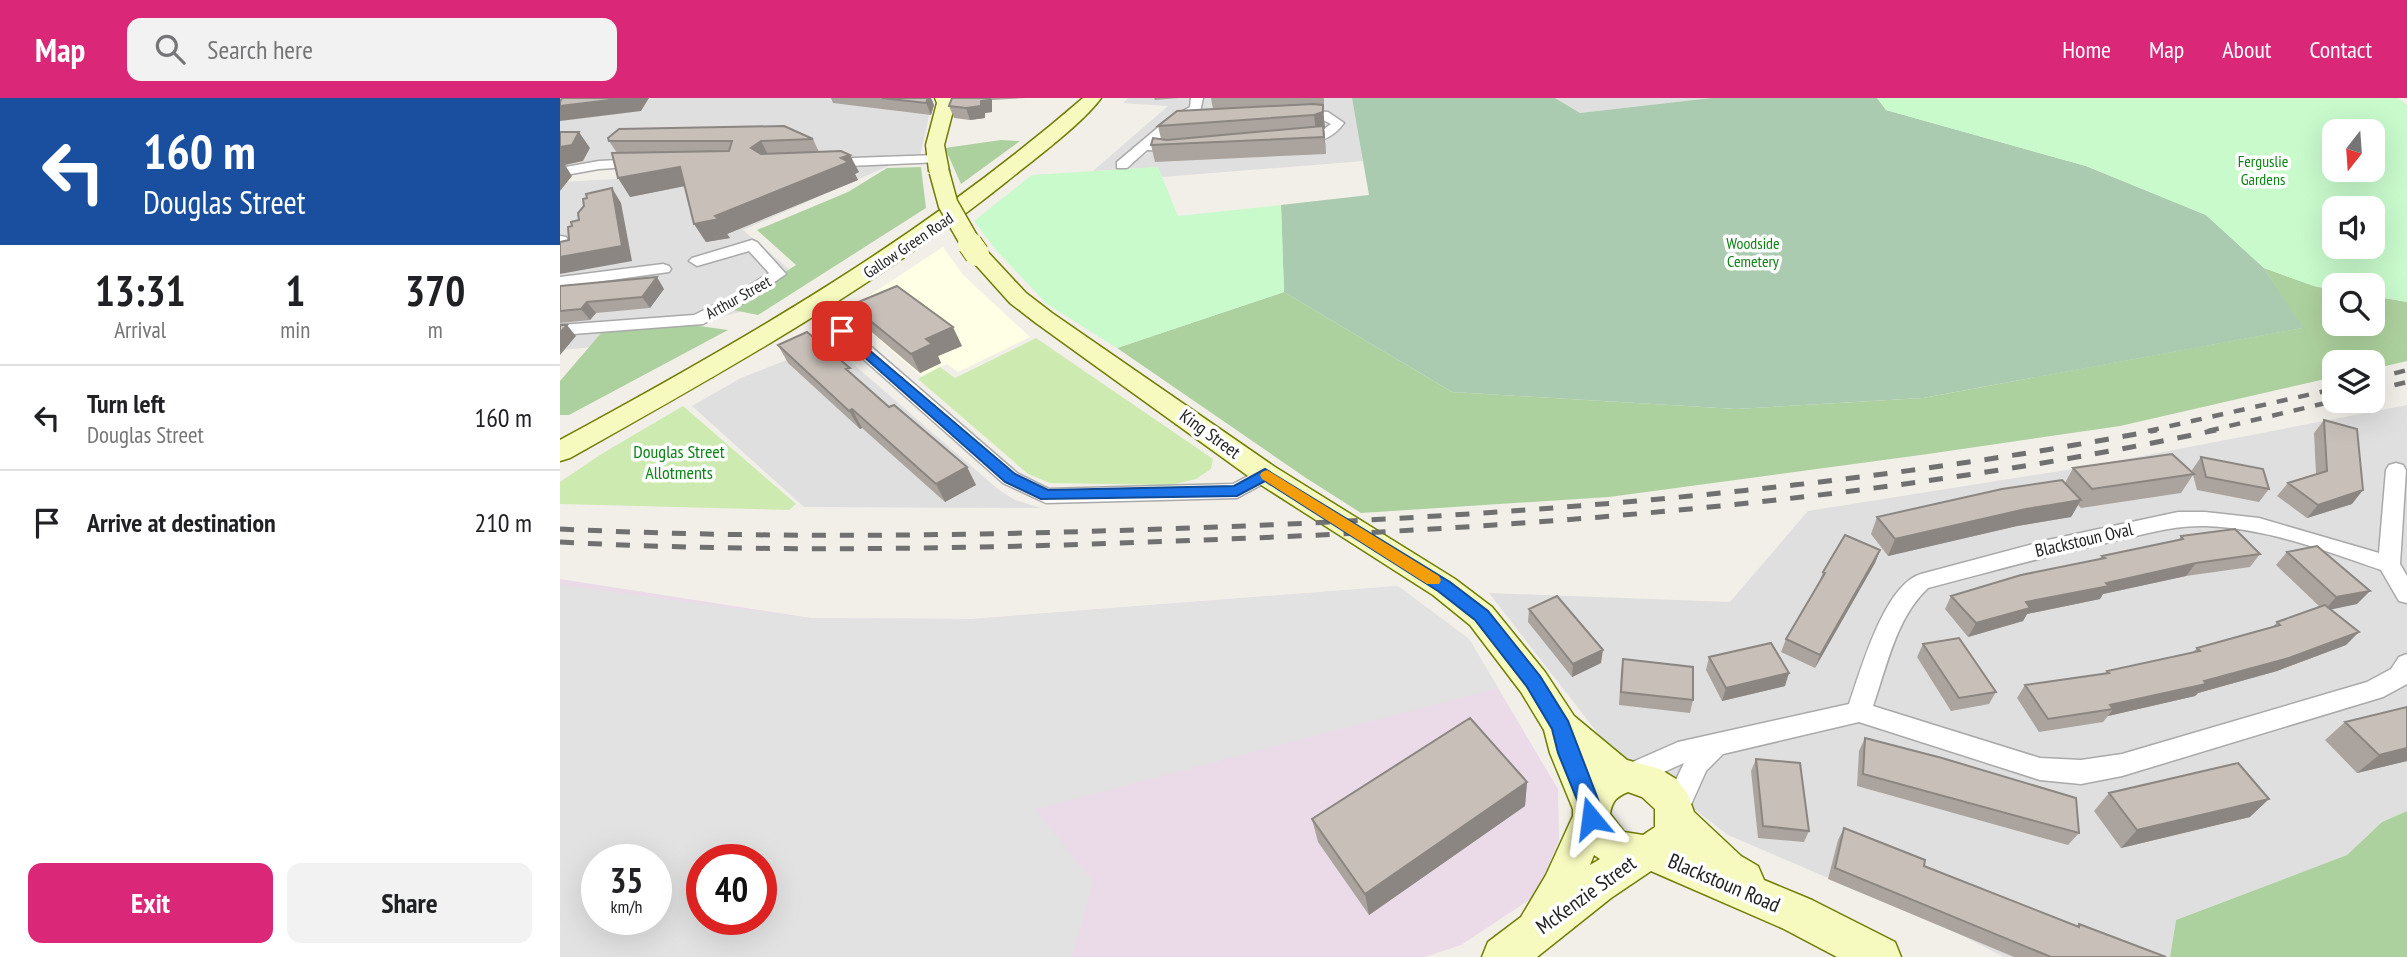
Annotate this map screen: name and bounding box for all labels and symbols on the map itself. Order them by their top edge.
north arrow [2322,119,2385,182]
park label: Ferguslie Gardens [2238,151,2288,189]
street label: Gallow Green Road [859,208,957,282]
park label: Woodside Cemetery [1726,233,1780,271]
street label: Arthur Street [702,271,775,323]
pin [812,301,872,361]
street label: King Street [1175,404,1245,463]
park label: Douglas Street Allotments [633,440,725,484]
street label: Blackstoun Oval [2033,517,2136,562]
position arrow [1554,781,1628,855]
speed limit sign: 40 [686,844,777,935]
street label: Blackstoun Road [1664,847,1784,918]
street label: McKenzie Street [1530,849,1641,940]

